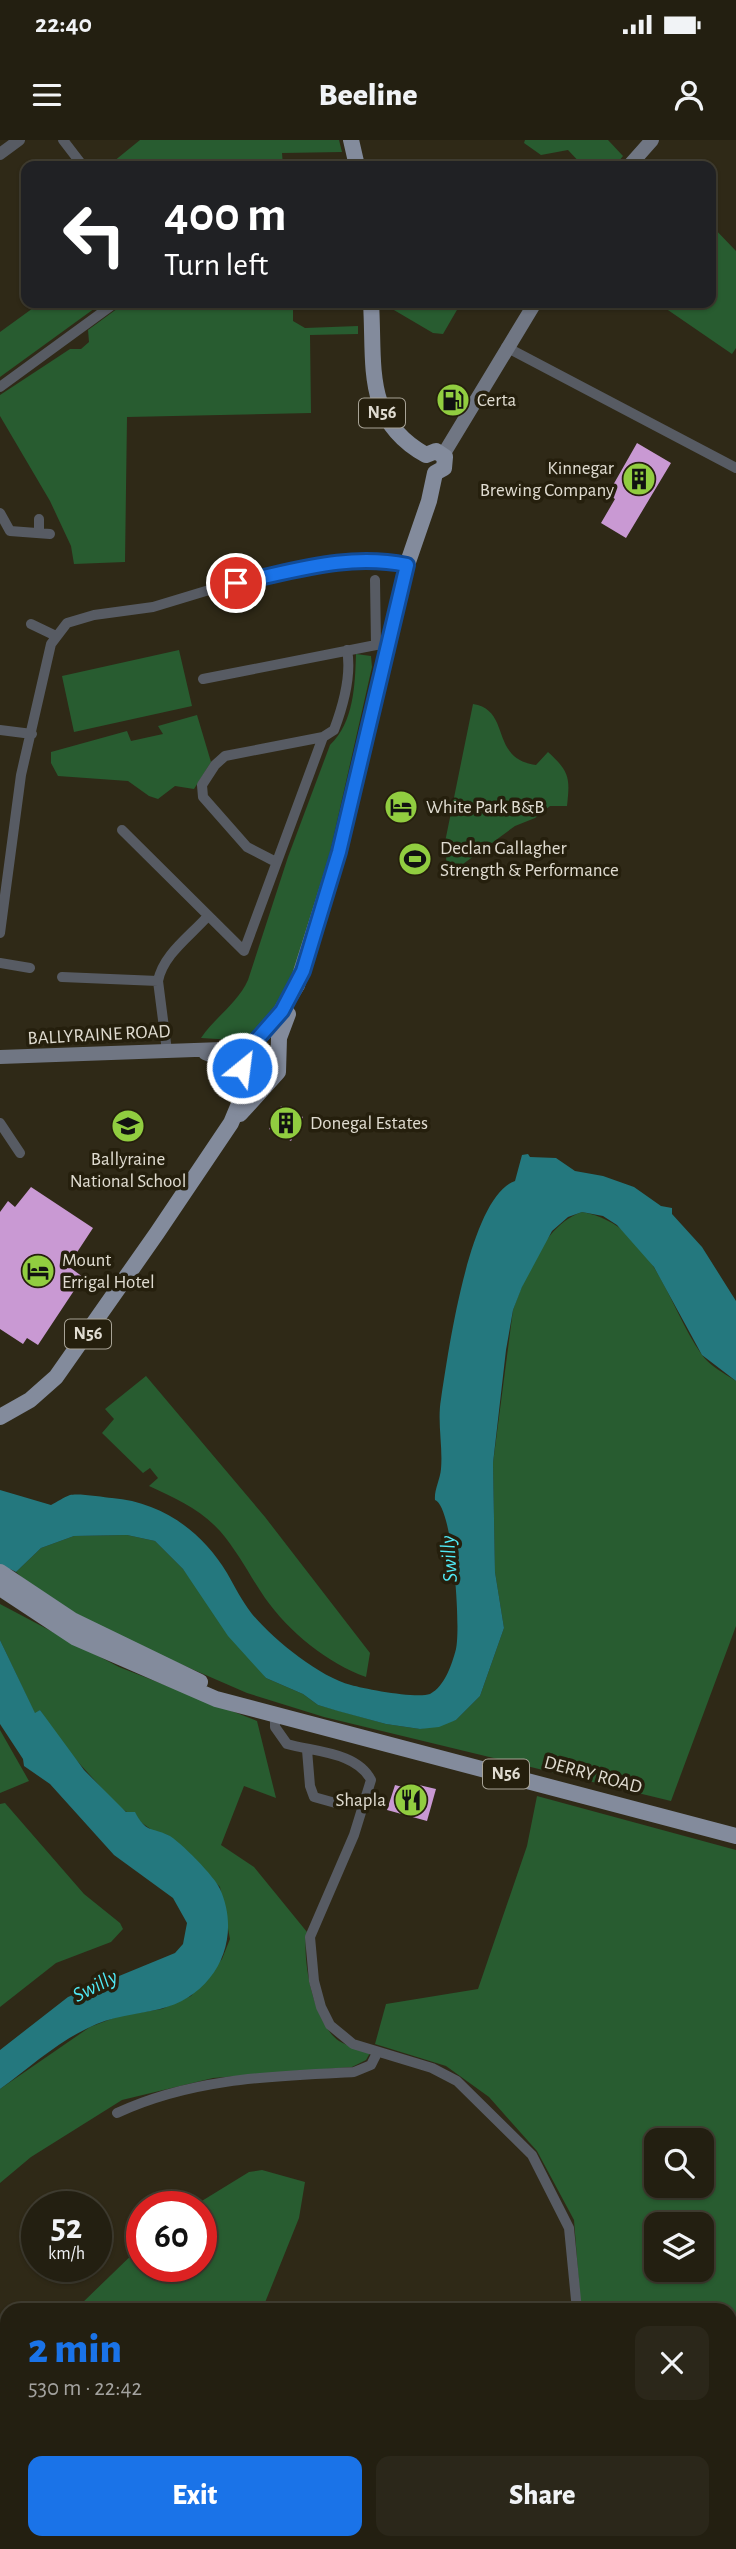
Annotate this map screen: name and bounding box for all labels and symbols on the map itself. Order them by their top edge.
fuel station icon: Certa [434,381,472,419]
place label: Certa [477,391,516,410]
road number: N56 [359,398,405,428]
place label: Kinnegar Brewing Company [480,459,614,500]
building icon: Kinnegar Brewing Company [620,460,658,498]
pin [206,553,266,613]
hotel icon: White Park B&B [382,788,420,826]
place label: White Park B&B [426,798,544,817]
place label: Declan Gallagher Strength & Performance [440,839,619,880]
sports icon: Declan Gallagher Strength & Performance [396,840,434,878]
street label: BALLYRAINE ROAD [27,1022,171,1048]
position arrow [205,1031,279,1105]
building icon: Donegal Estates [267,1104,305,1142]
school or university icon: Ballyraine National School [109,1107,147,1145]
place label: Donegal Estates [310,1114,428,1133]
place label: Ballyraine National School [70,1150,186,1191]
place label: Mount Errigal Hotel [62,1251,155,1292]
hotel icon: Mount Errigal Hotel [19,1252,57,1290]
road number: N56 [65,1320,111,1349]
water label: Swilly [437,1534,461,1583]
street label: DERRY ROAD [542,1753,644,1797]
road number: N56 [483,1759,529,1788]
restaurant icon: Shapla [392,1781,430,1819]
place label: Shapla [335,1791,386,1810]
water label: Swilly [69,1966,121,2006]
speed limit sign: 60 [126,2191,217,2282]

